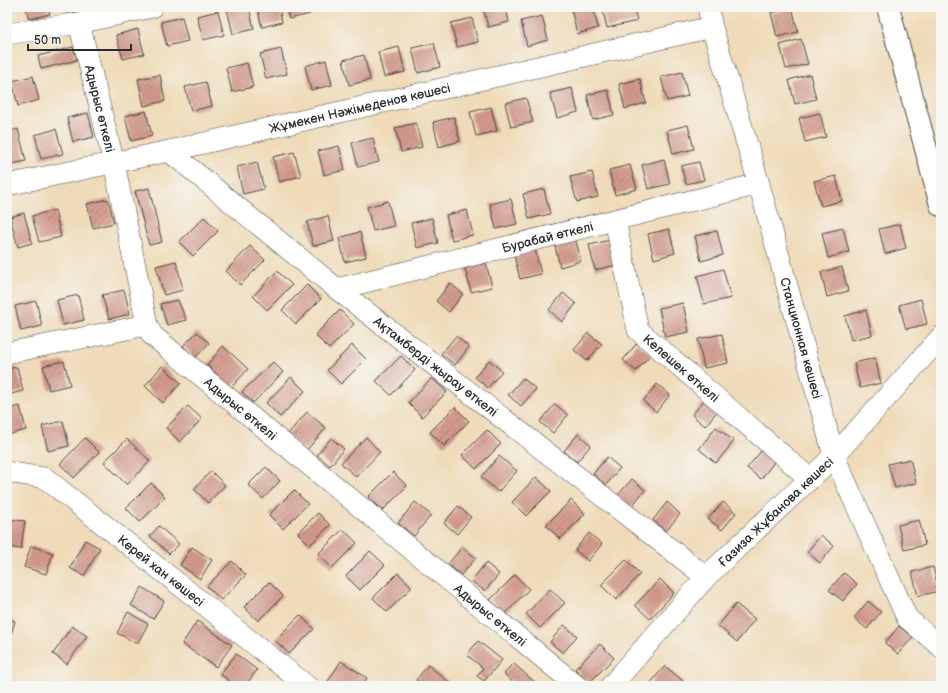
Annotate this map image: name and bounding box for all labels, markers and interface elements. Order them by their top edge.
scale bar [28,26,131,52]
text: 50 m [34,33,61,48]
street label: Адырыс өткелі [81,62,118,154]
street label: Жұмекен Нәжімеденов көшесі [268,80,452,137]
street label: Бурабай өткелі [500,219,595,257]
street label: Станционная көшесі [776,276,825,401]
street label: Ақтамберді жырау өткелі [369,313,501,420]
street label: Келешек өткелі [639,331,722,406]
street label: Адырыс өткелі [200,374,280,444]
street label: Ғазиза Жұбанова көшесі [715,454,837,571]
street label: Керей хан көшесі [114,532,207,610]
street label: Адырыс өткелі [450,580,530,650]

